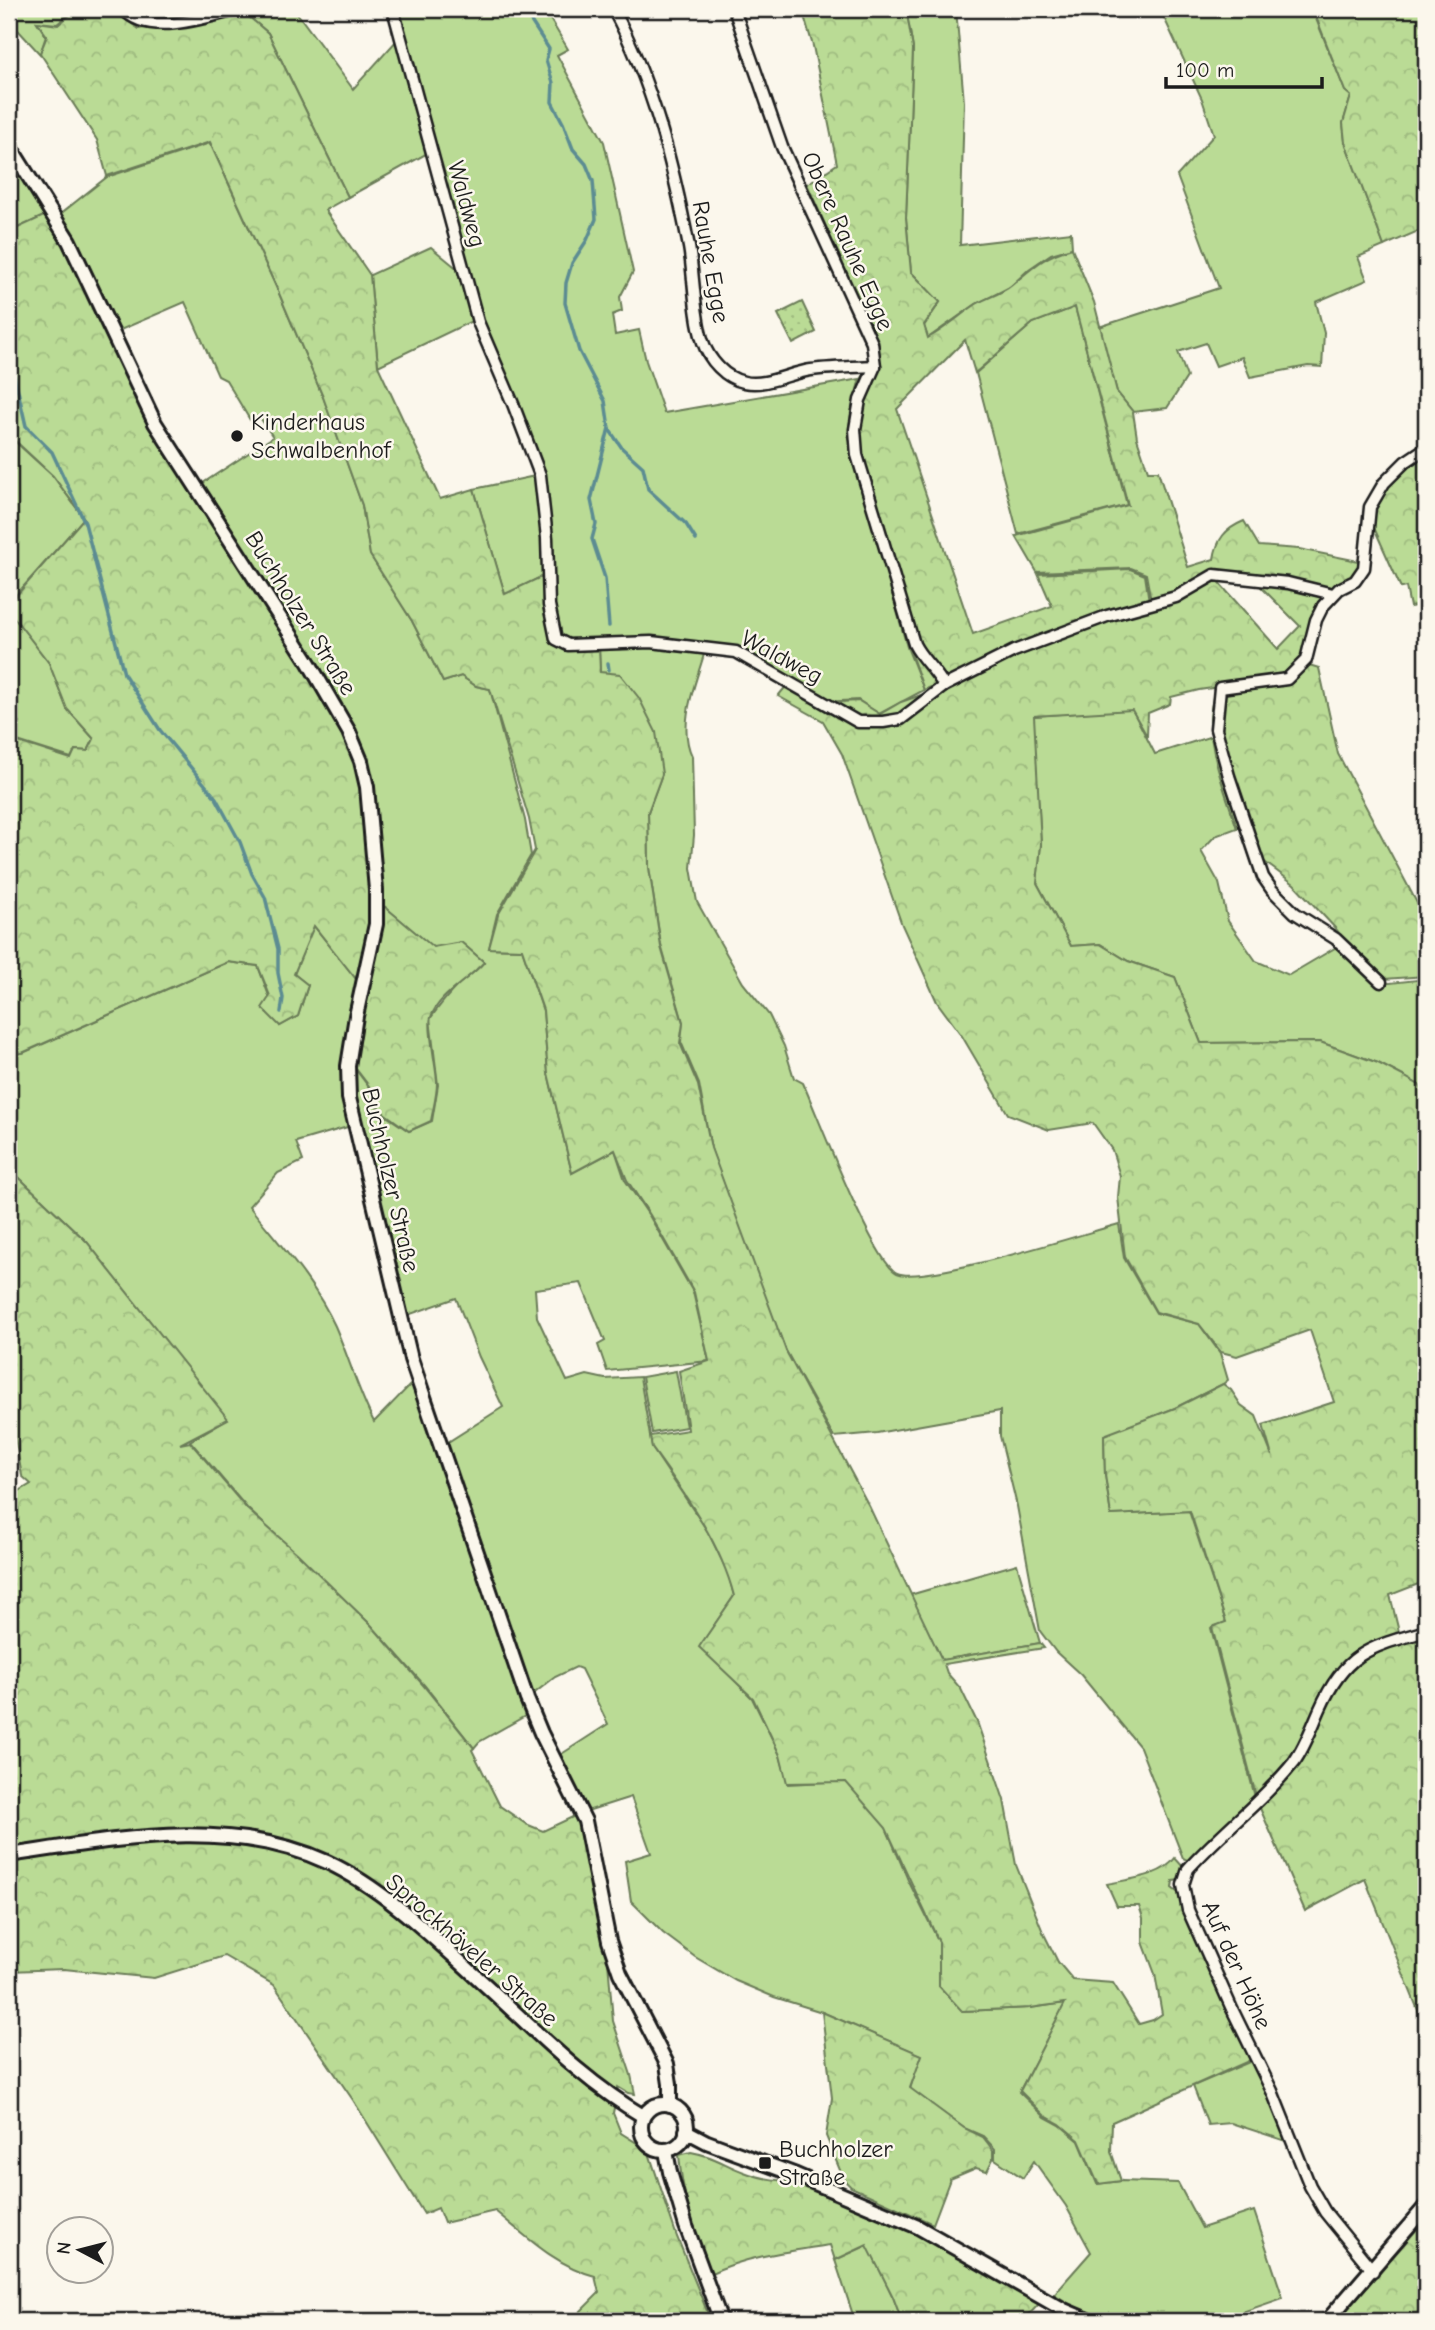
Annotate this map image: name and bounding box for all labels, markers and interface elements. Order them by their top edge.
scale bar [1166,46,1321,90]
text: 100 m [1176,58,1234,82]
street label: Obere Rauhe Egge [796,147,900,335]
street label: Waldweg [442,158,492,250]
street label: Rauhe Egge [686,199,736,325]
place label: Kinderhaus Schwalbenhof [251,408,392,464]
marker: Kinderhaus Schwalbenhof [229,428,245,444]
street label: Buchholzer Straße [239,526,363,700]
street label: Waldweg [736,624,828,690]
street label: Buchholzer Straße [356,1085,426,1275]
street label: Sprockhöveler Straße [380,1868,564,2032]
street label: Auf der Höhe [1196,1896,1278,2034]
place label: Buchholzer Straße [779,2135,893,2191]
marker: Buchholzer Straße [757,2155,773,2171]
north arrow [46,2214,116,2284]
text: N [52,2241,76,2256]

